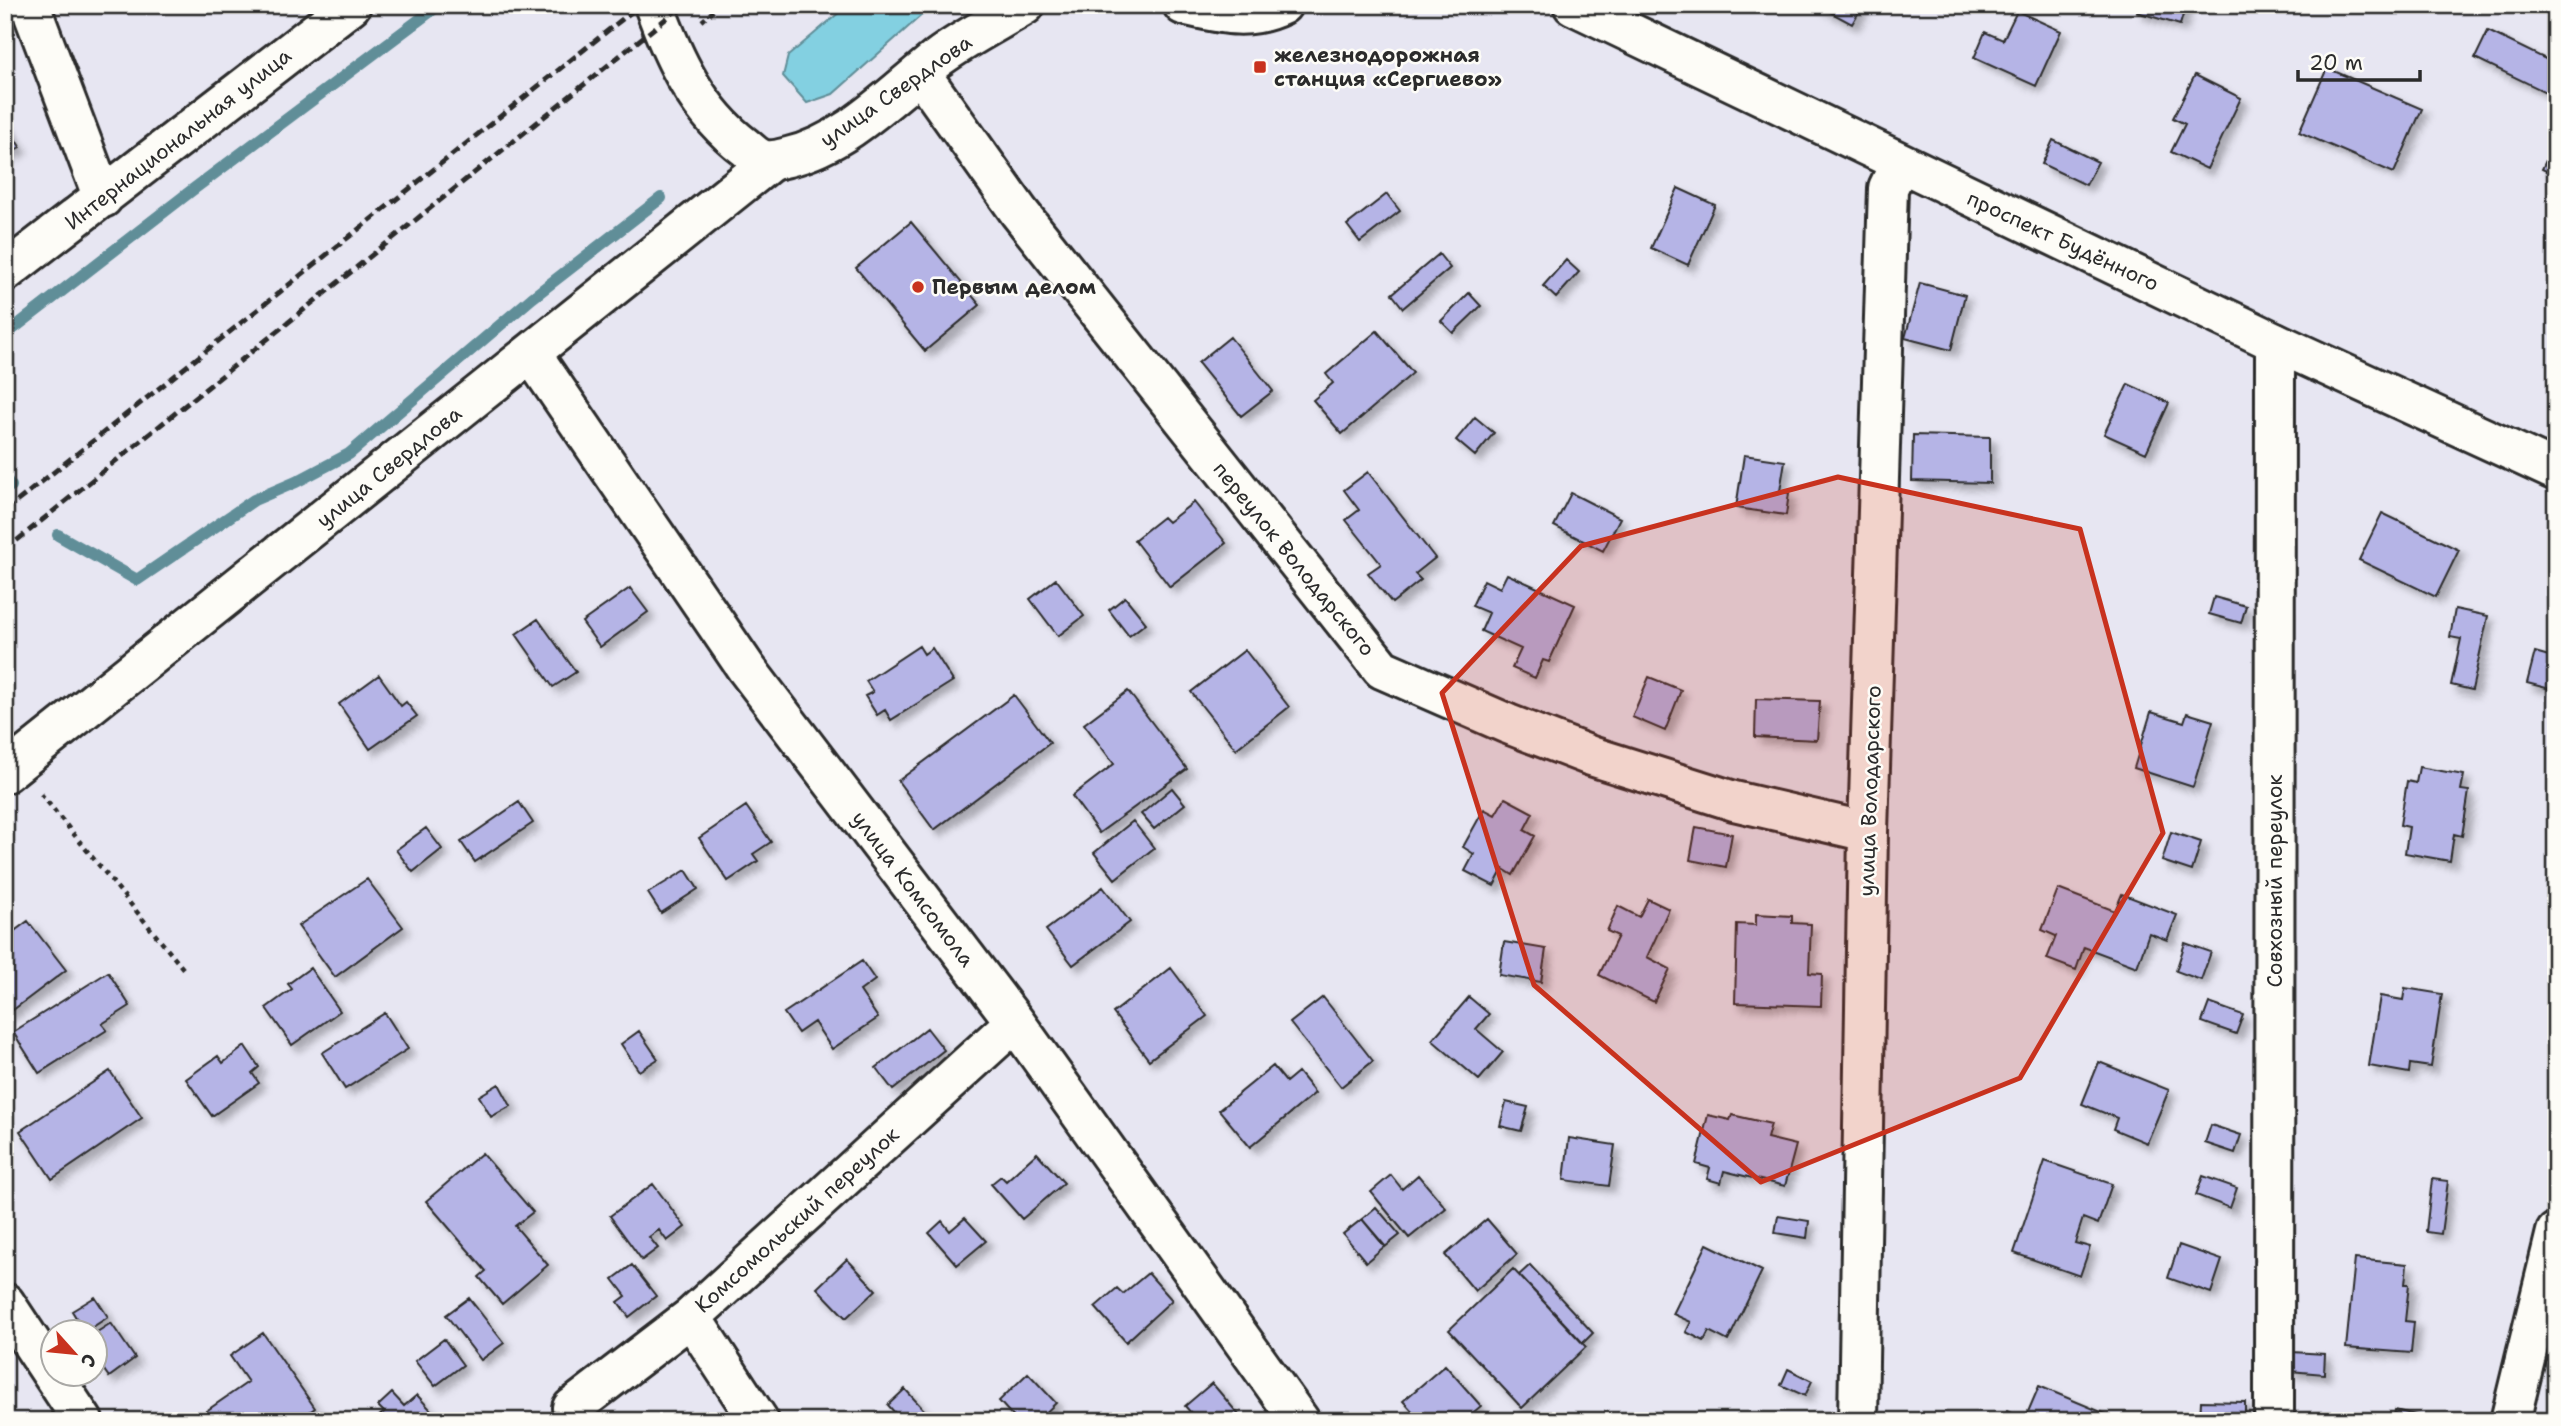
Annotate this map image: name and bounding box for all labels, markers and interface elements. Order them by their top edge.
street label: улица Свердлова [815,28,977,154]
scale bar [2298,38,2421,82]
place label: железнодорожная станция «Сергиево» [1274,41,1502,93]
street label: Интернациональная улица [59,42,297,236]
text: 20 m [2309,49,2363,77]
marker: железнодорожная станция «Сергиево» [1252,59,1268,75]
street label: проспект Будённого [1963,184,2163,298]
place label: Первым делом [932,273,1096,301]
marker: Первым делом [910,279,926,295]
street label: улица Свердлова [311,400,467,534]
street label: переулок Володарского [1207,456,1381,662]
street label: улица Володарского [1852,685,1888,897]
street label: Совхозный переулок [2261,774,2289,988]
street label: улица Комсомола [845,805,981,973]
street label: Комсомольский переулок [689,1121,905,1319]
north arrow [38,1318,108,1388]
text: С [75,1350,102,1371]

